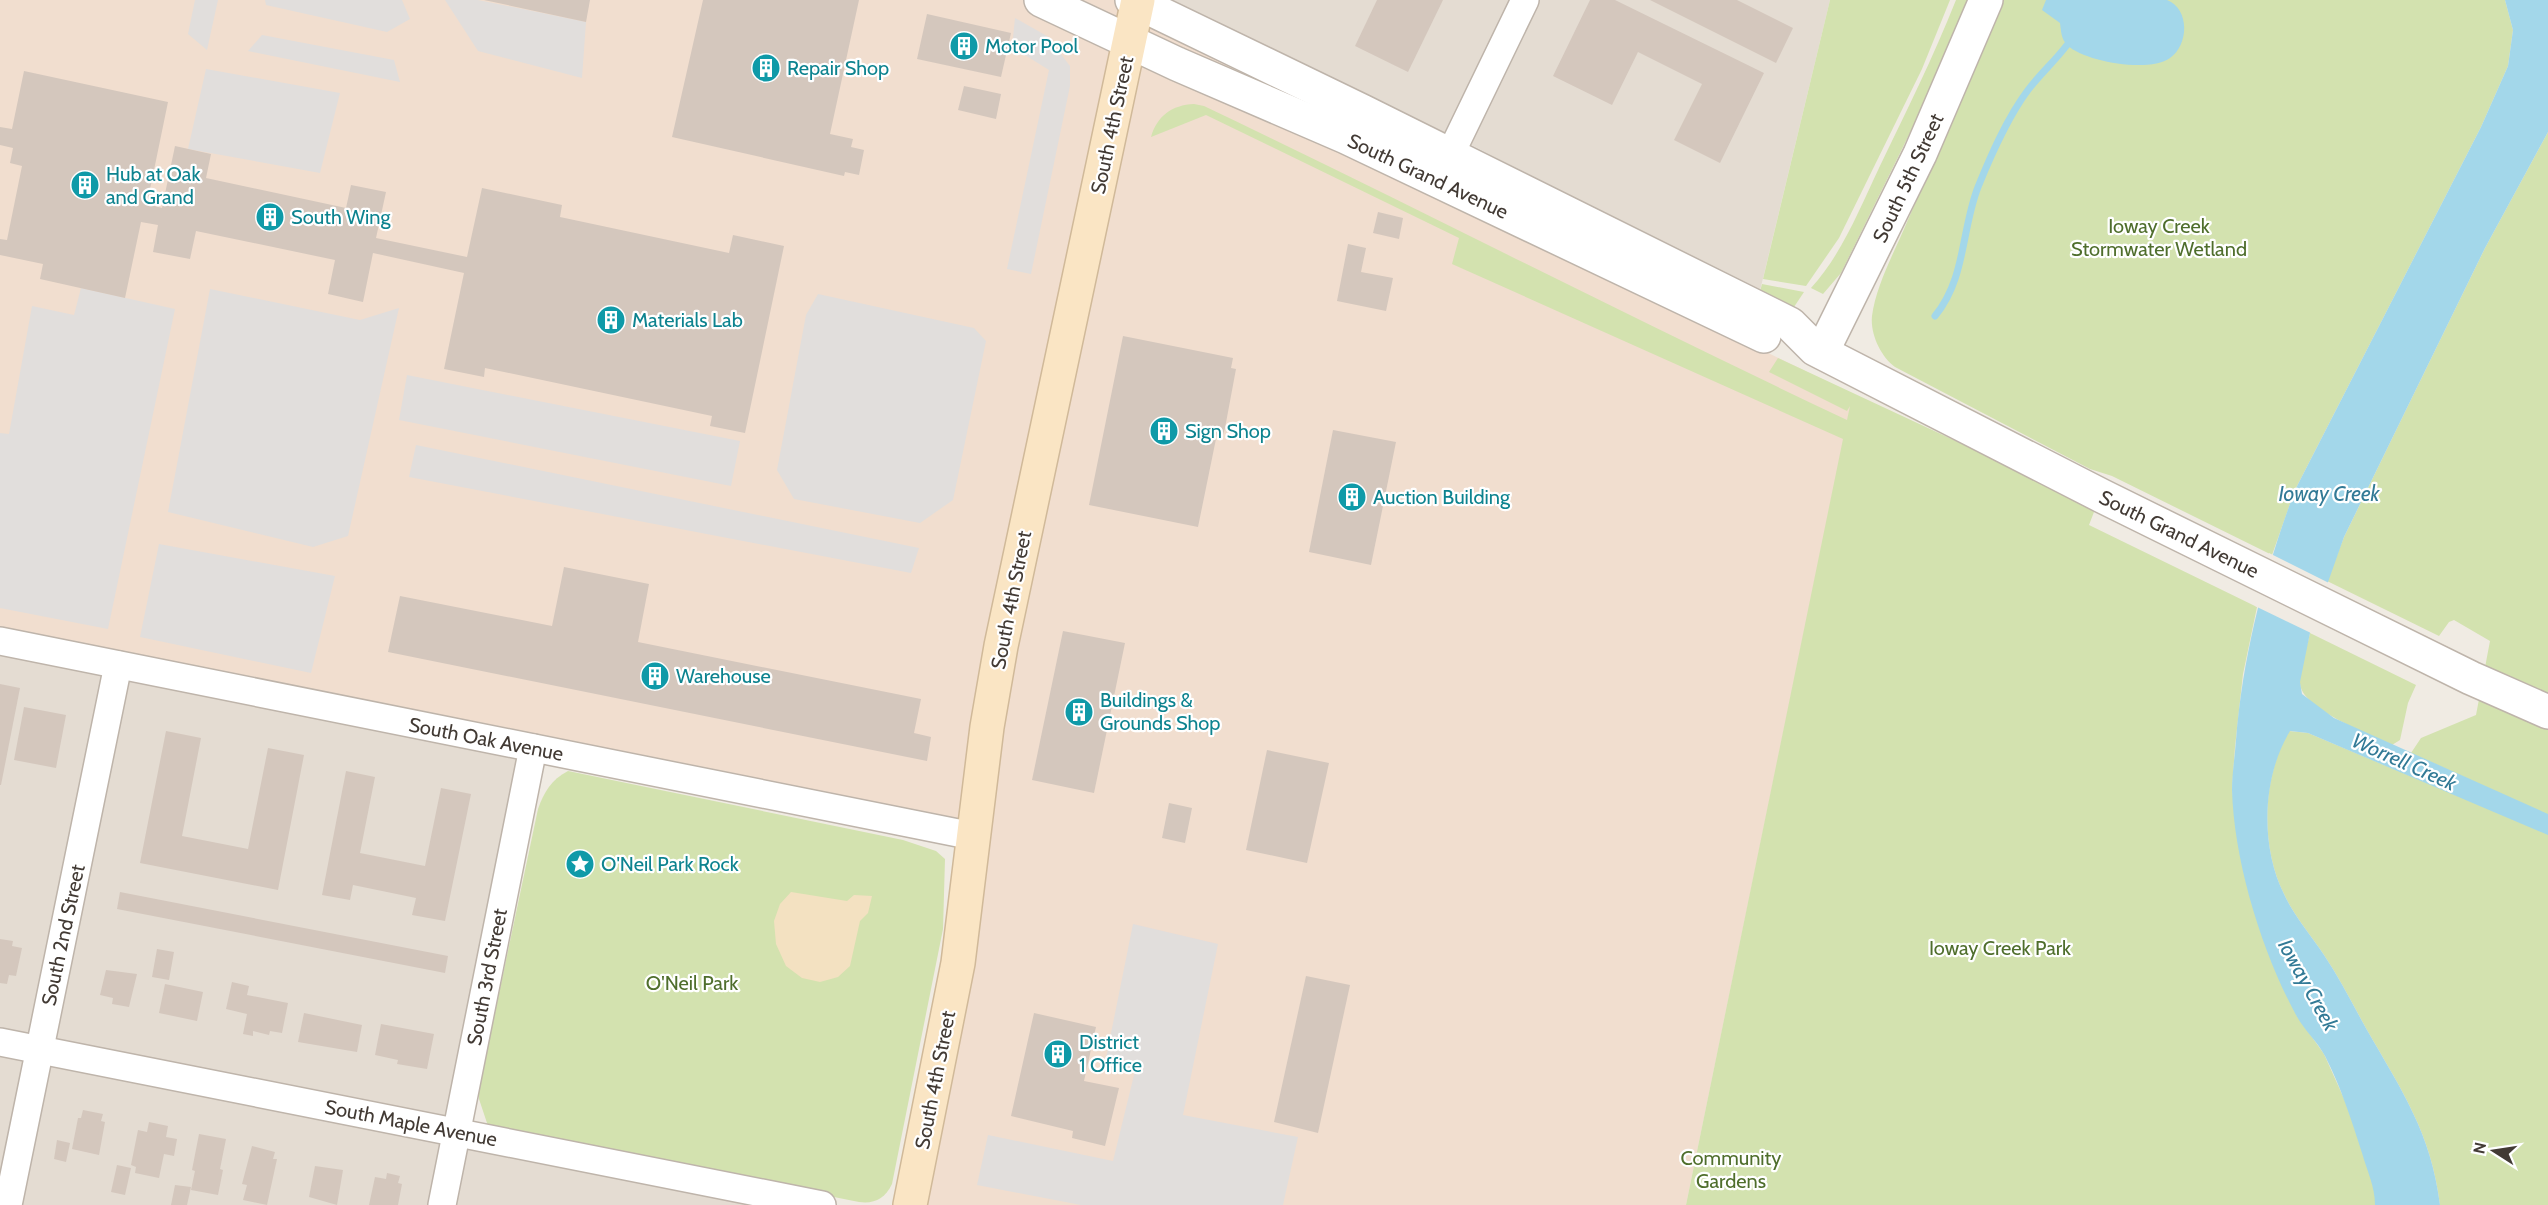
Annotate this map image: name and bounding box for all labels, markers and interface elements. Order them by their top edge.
building icon: Motor Pool [948,30,980,62]
place label: Motor Pool [985,34,1079,58]
building icon: Repair Shop [750,52,782,84]
street label: South 4th Street [1086,54,1138,196]
place label: Repair Shop [787,56,889,80]
street label: South 5th Street [1868,109,1948,246]
street label: South Grand Avenue [1344,128,1512,224]
place label: Hub at Oak and Grand [106,162,200,209]
building icon: Hub at Oak and Grand [69,169,101,201]
building icon: South Wing [254,201,286,233]
place label: South Wing [291,205,391,229]
park label: Ioway Creek Stormwater Wetland [2071,214,2247,261]
building icon: Materials Lab [595,304,627,336]
place label: Materials Lab [632,308,743,332]
building icon: Sign Shop [1148,415,1180,447]
place label: Sign Shop [1185,419,1271,443]
building icon: Auction Building [1336,481,1368,513]
water label: Ioway Creek [2278,481,2381,506]
place label: Auction Building [1373,485,1511,509]
street label: South Grand Avenue [2095,485,2263,583]
street label: South 4th Street [986,529,1036,671]
building icon: Warehouse [639,660,671,692]
place label: Warehouse [676,664,771,688]
place label: Buildings & Grounds Shop [1100,688,1220,735]
building icon: Buildings & Grounds Shop [1063,696,1095,728]
street label: South Oak Avenue [407,712,565,766]
water label: Worrell Creek [2348,727,2461,796]
place icon: O'Neil Park Rock [564,848,596,880]
place label: O'Neil Park Rock [601,852,739,876]
street label: South 2nd Street [36,862,90,1008]
street label: South 3rd Street [462,906,512,1048]
water label: Ioway Creek [2273,934,2344,1036]
park label: Ioway Creek Park [1929,936,2071,960]
park label: O'Neil Park [646,971,738,995]
street label: South 4th Street [910,1009,960,1151]
place label: District 1 Office [1079,1030,1142,1077]
building icon: District 1 Office [1042,1038,1074,1070]
street label: South Maple Avenue [323,1095,499,1151]
north arrow [2464,1121,2524,1181]
text: N [2469,1140,2490,1155]
park label: Community Gardens [1681,1146,1781,1193]

